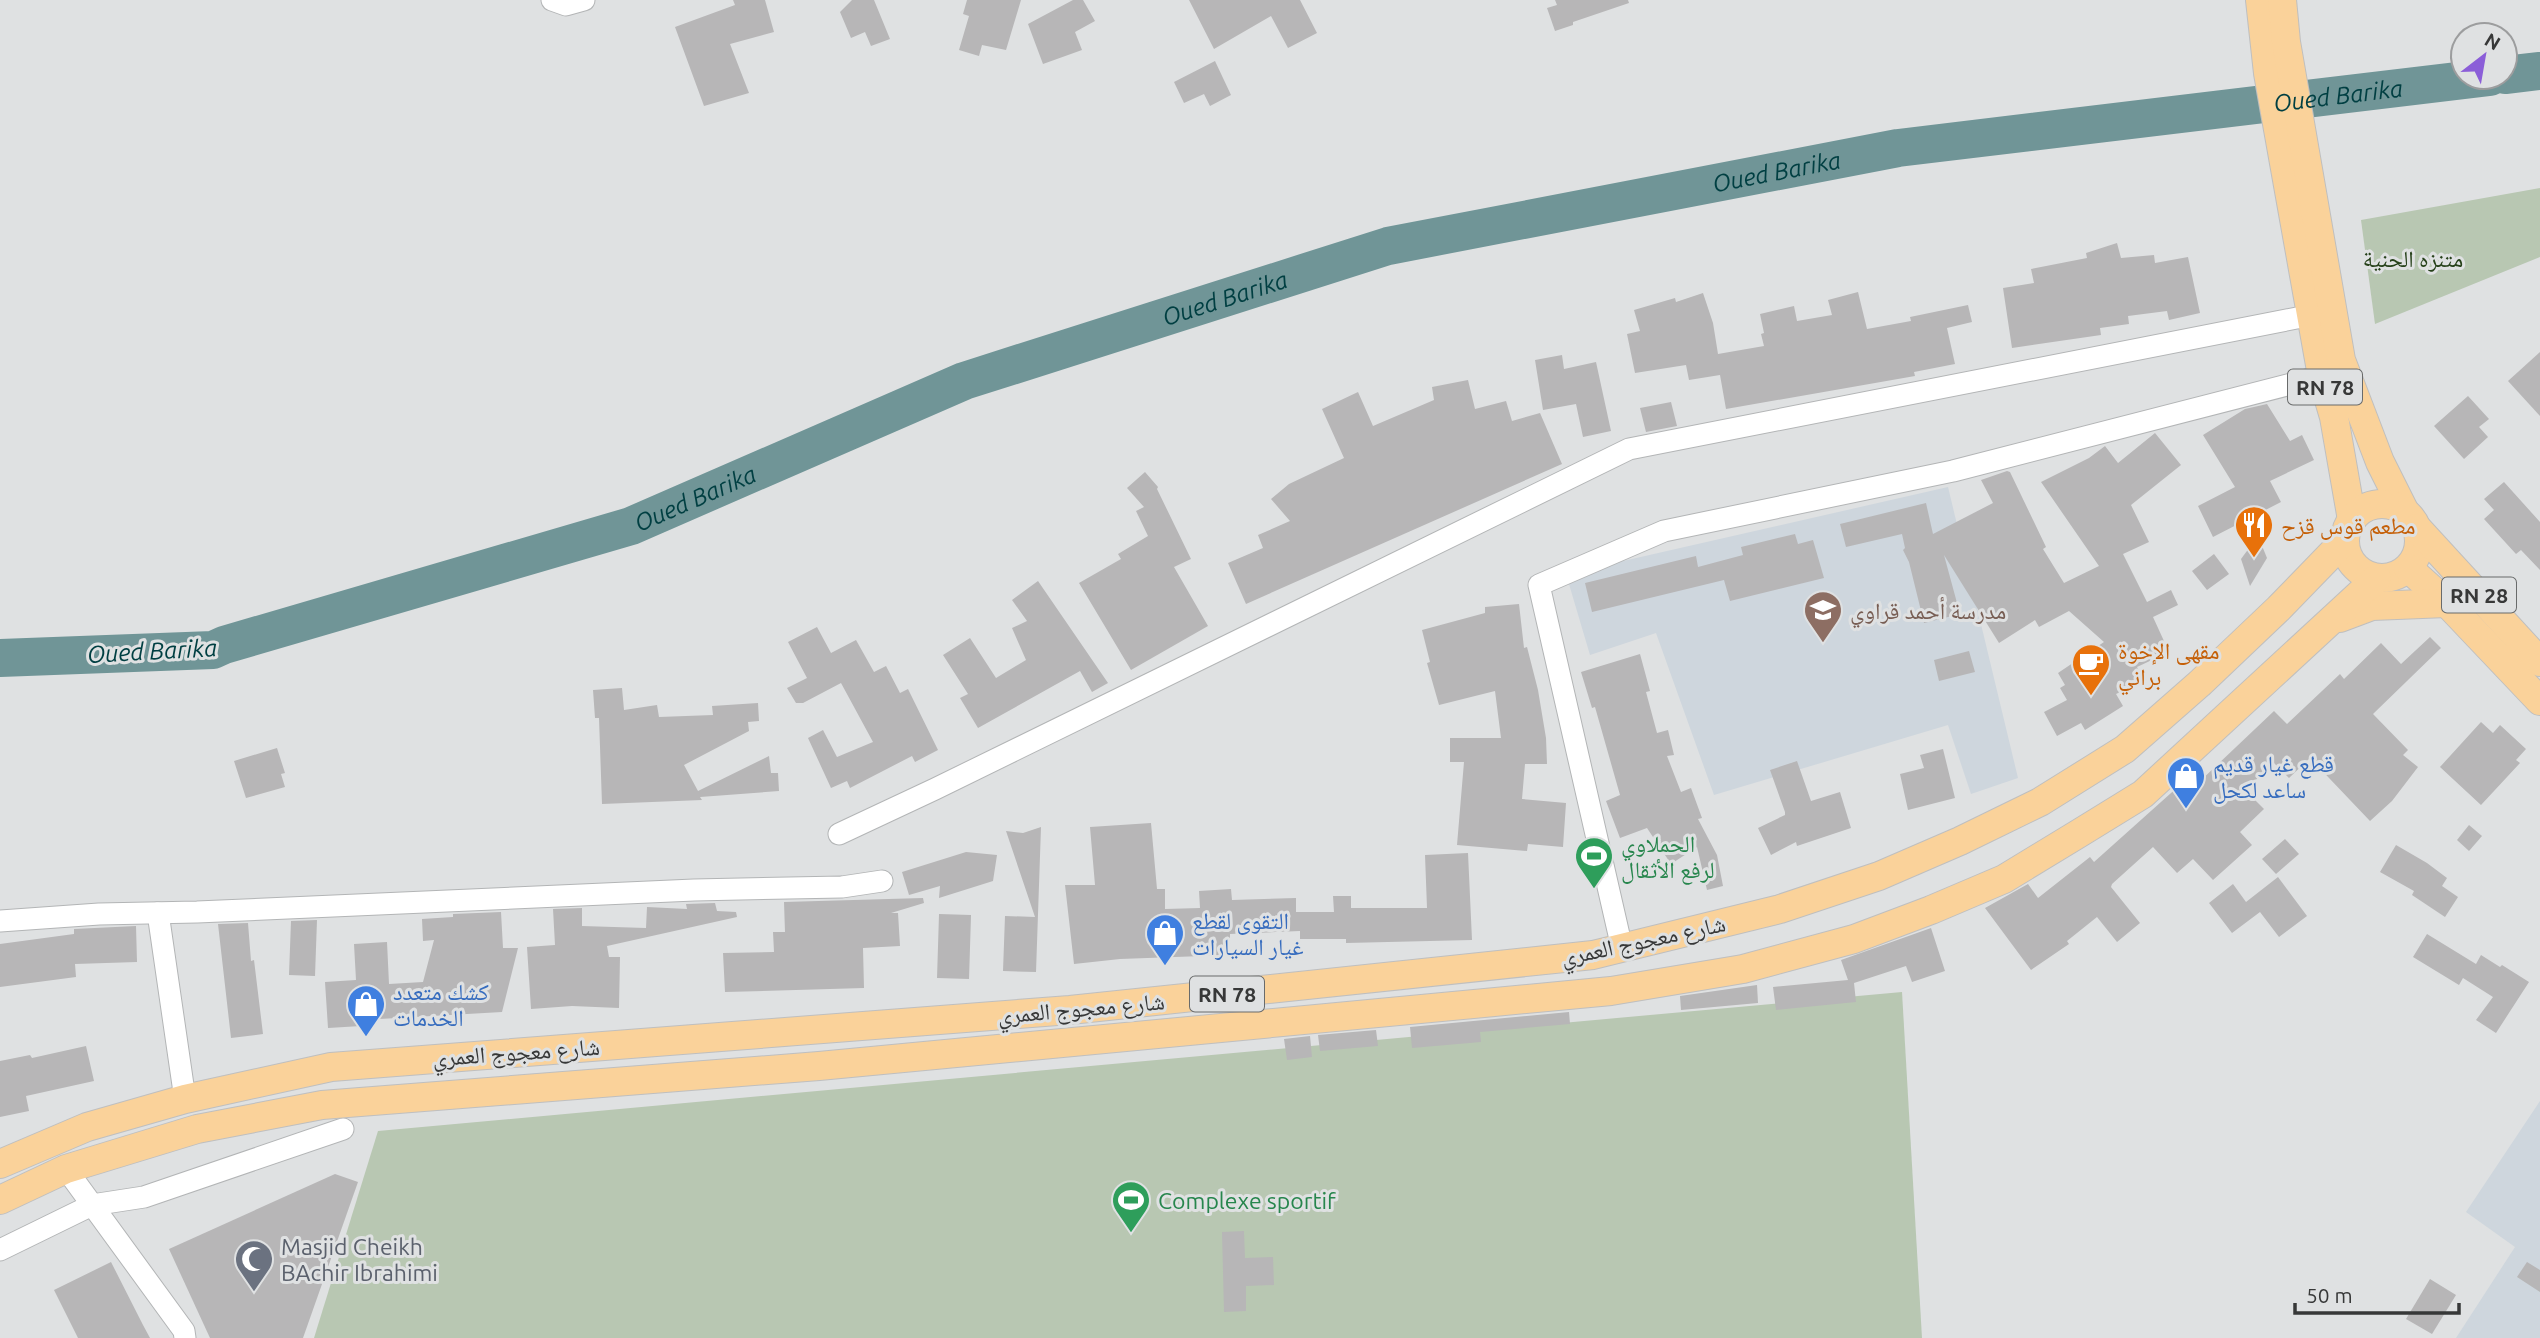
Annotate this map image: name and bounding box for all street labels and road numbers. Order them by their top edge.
road number: RN 78 [2288,370,2362,404]
road number: RN 28 [2442,578,2516,612]
street label: شارع معجوج العمري [1558,910,1729,976]
road number: RN 78 [1190,976,1264,1012]
street label: شارع معجوج العمري [996,988,1166,1035]
street label: شارع معجوج العمري [431,1034,601,1077]

